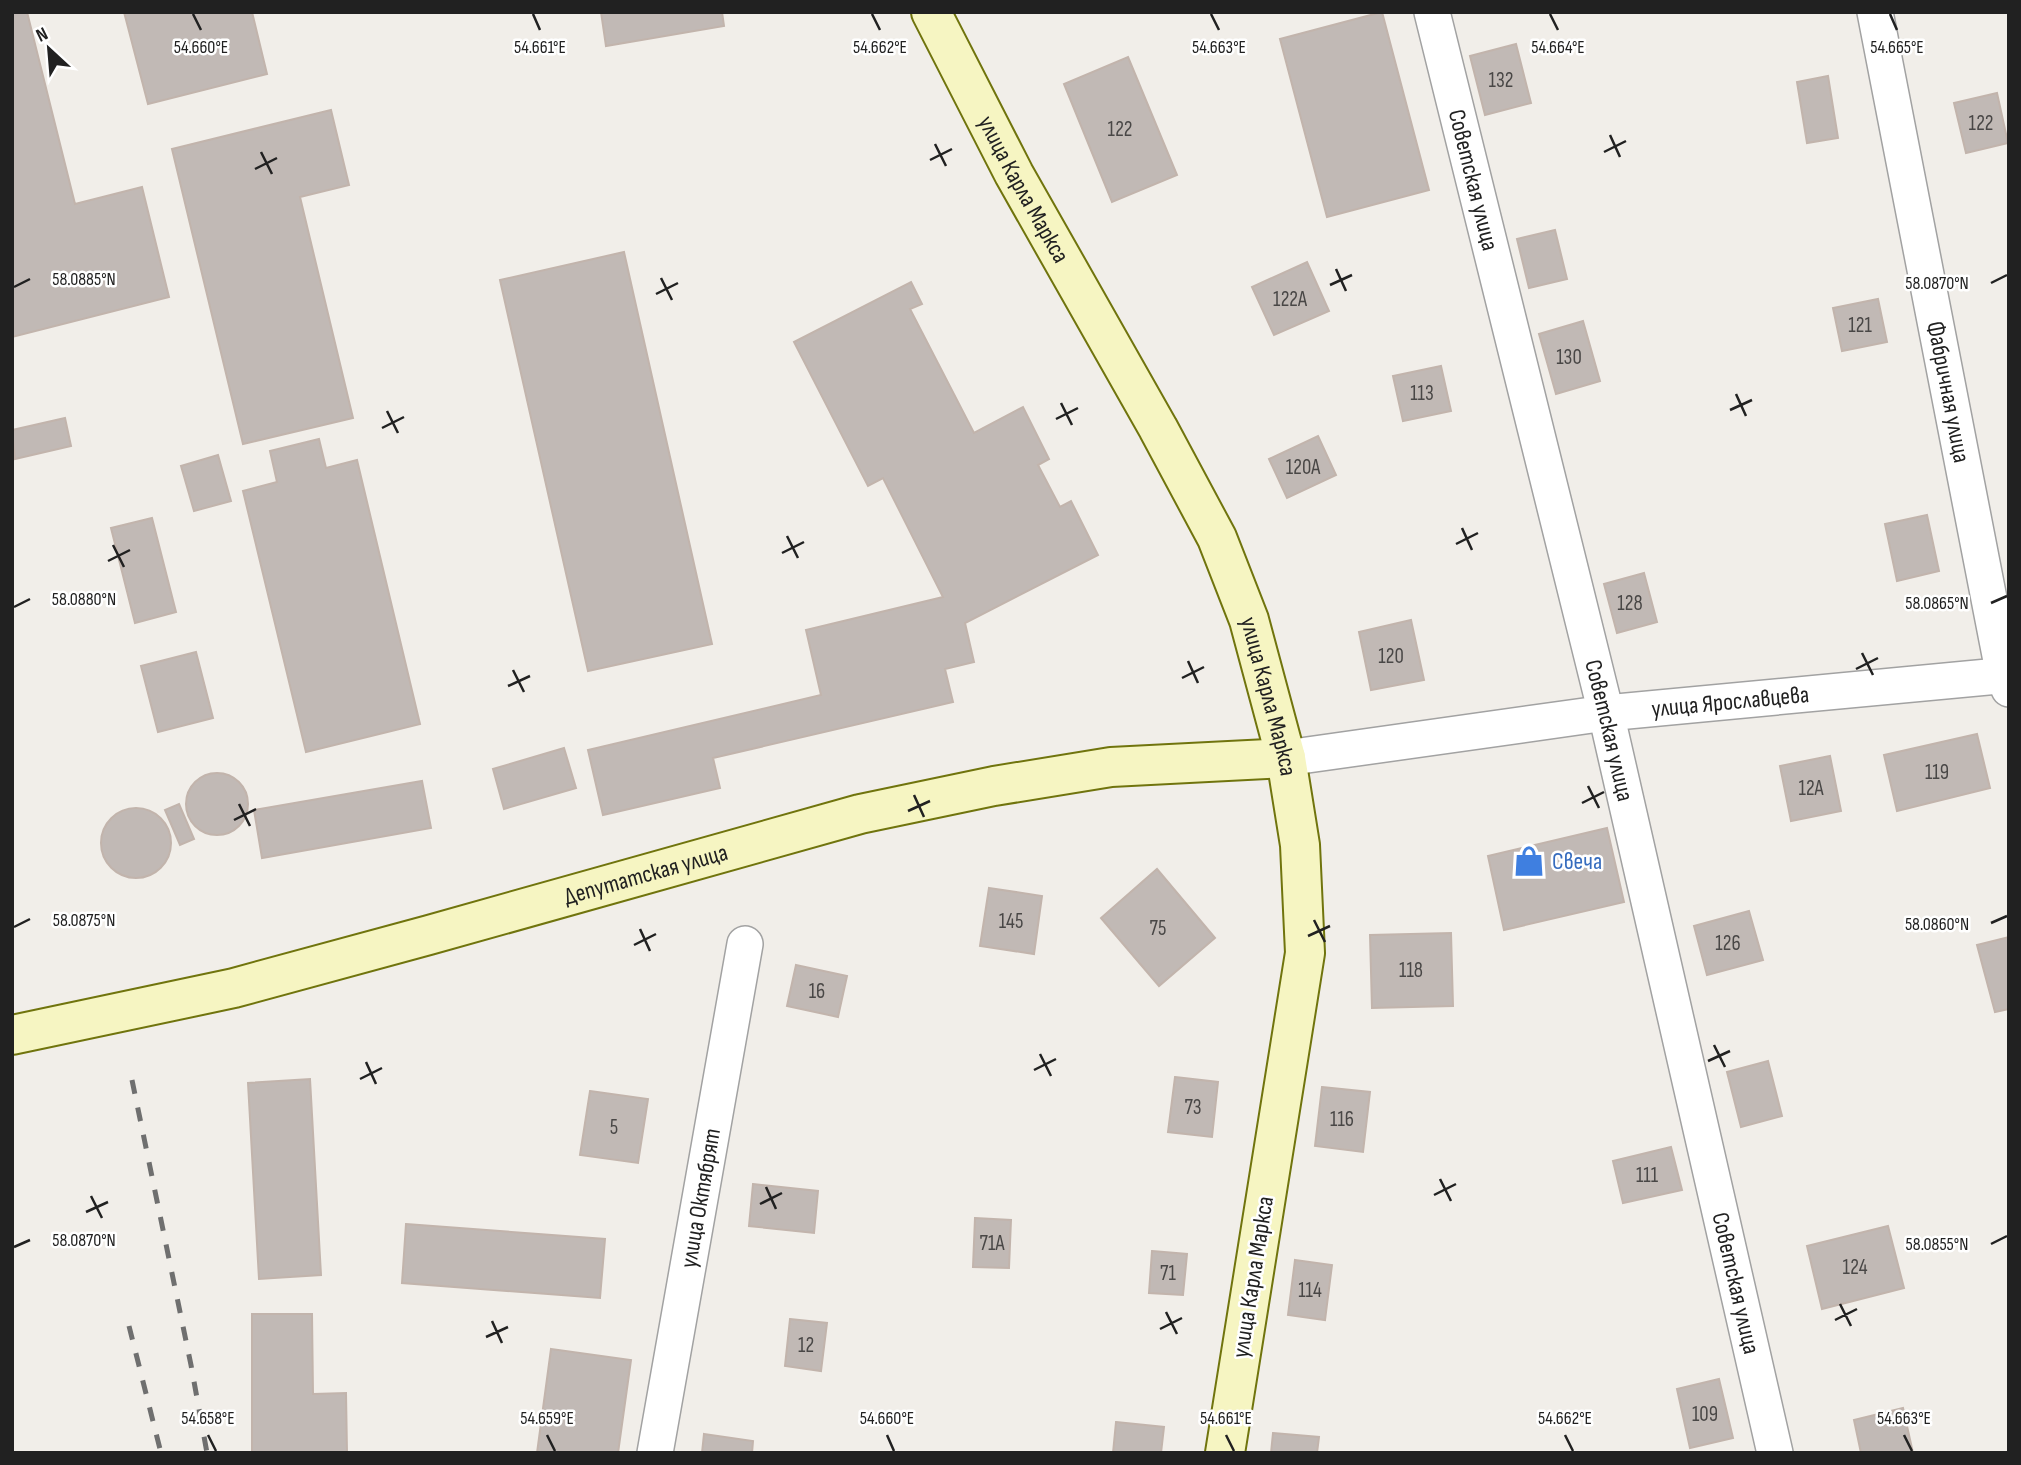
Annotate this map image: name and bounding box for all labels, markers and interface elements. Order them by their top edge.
north arrow [14,14,84,84]
text: N [33,23,52,48]
text: 54.660°E [174,37,228,58]
text: 54.661°E [514,37,566,58]
text: 54.662°E [853,37,907,58]
text: 54.663°E [1192,37,1246,58]
text: 54.664°E [1531,37,1585,58]
text: 54.665°E [1870,37,1924,58]
house number: 132 [1489,68,1513,93]
street label: Советская улица [1442,106,1505,253]
street label: улица Карла Маркса [972,111,1076,268]
house number: 122 [1969,111,1993,136]
house number: 122 [1108,117,1132,142]
text: 58.0885°N [52,269,116,290]
text: 58.0870°N [1905,273,1969,294]
house number: 122А [1273,287,1308,312]
house number: 121 [1848,313,1872,338]
street label: Фабричная улица [1921,319,1977,465]
house number: 130 [1556,345,1582,370]
house number: 113 [1410,381,1434,406]
house number: 120А [1286,455,1321,480]
text: 58.0880°N [52,589,116,610]
house number: 128 [1617,591,1643,616]
text: 58.0865°N [1905,593,1969,614]
street label: улица Карла Маркса [1234,614,1303,778]
house number: 120 [1378,644,1404,669]
street label: Советская улица [1579,657,1640,804]
street label: улица Ярославцева [1650,679,1810,723]
house number: 119 [1925,760,1949,785]
house number: 12А [1798,776,1825,801]
street label: Депутатская улица [560,837,731,911]
shop icon: Свеча [1512,844,1546,878]
place label: Свеча [1552,847,1602,876]
house number: 145 [999,909,1023,934]
text: 58.0875°N [53,910,115,931]
text: 58.0860°N [1905,914,1969,935]
house number: 75 [1150,916,1166,941]
house number: 126 [1715,931,1741,956]
house number: 118 [1399,958,1423,983]
house number: 16 [809,979,825,1004]
house number: 73 [1184,1095,1202,1120]
house number: 116 [1330,1107,1354,1132]
house number: 5 [610,1115,618,1140]
street label: улица Октябрят [674,1126,727,1270]
house number: 111 [1636,1163,1659,1188]
street label: улица Карла Маркса [1226,1194,1280,1360]
street label: Советская улица [1706,1209,1766,1357]
text: 58.0870°N [52,1230,116,1251]
house number: 71А [979,1231,1006,1256]
text: 58.0855°N [1906,1234,1968,1255]
house number: 124 [1843,1255,1868,1280]
house number: 71 [1160,1261,1177,1286]
house number: 114 [1298,1278,1322,1303]
house number: 12 [798,1333,814,1358]
house number: 109 [1692,1402,1718,1427]
text: 54.658°E [181,1408,235,1429]
text: 54.659°E [520,1408,574,1429]
text: 54.660°E [860,1408,914,1429]
text: 54.661°E [1200,1408,1252,1429]
text: 54.662°E [1538,1408,1592,1429]
text: 54.663°E [1877,1408,1931,1429]

